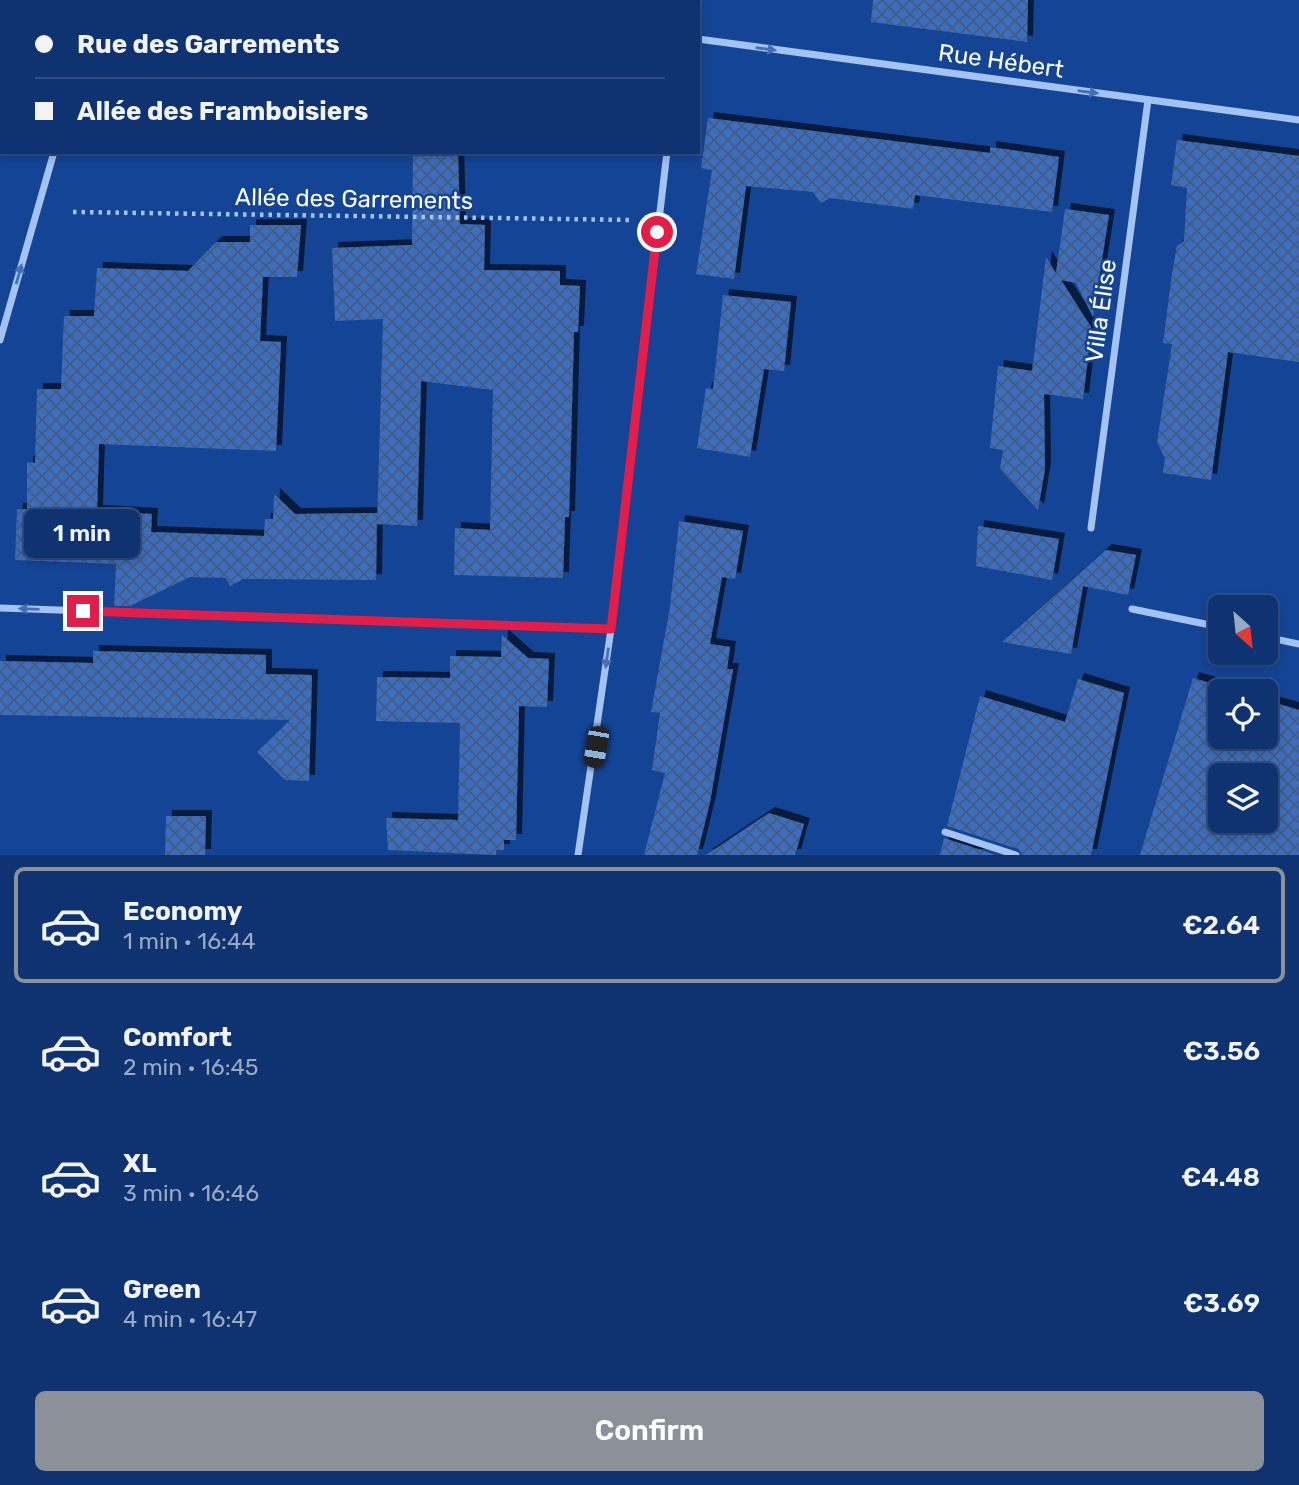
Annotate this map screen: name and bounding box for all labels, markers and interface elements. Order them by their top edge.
text: Rue des Garrements [77,29,340,60]
street label: Rue Hébert [937,38,1065,84]
one-way arrow [755,43,777,54]
one-way arrow [1078,87,1100,98]
text: Allée des Framboisiers [77,96,368,127]
street label: Allée des Garrements [235,183,473,215]
route start [641,216,673,248]
street label: Villa Élise [1080,258,1122,364]
one-way arrow [14,263,24,284]
callout: 1 min [25,510,141,558]
text: 1 min [53,519,111,547]
route end [67,595,99,627]
north arrow [1208,595,1278,665]
map controls [1208,595,1278,833]
one-way arrow [18,604,40,615]
one-way arrow [602,647,613,669]
button: locate [1208,679,1278,749]
car [583,724,610,770]
button: layers [1208,763,1278,833]
icon: car [39,894,102,957]
text: Economy [123,896,242,927]
text: €2.64 [1182,910,1260,941]
text: 1 min · 16:44 [123,927,255,955]
icon: car [39,1020,102,1083]
text: Comfort [123,1022,232,1053]
text: €3.56 [1183,1036,1260,1067]
text: 2 min · 16:45 [123,1053,259,1081]
icon: car [39,1146,102,1209]
text: XL [123,1148,156,1179]
text: €4.48 [1181,1162,1260,1193]
text: 3 min · 16:46 [123,1179,259,1207]
icon: car [39,1272,102,1335]
text: Green [123,1274,201,1305]
text: €3.69 [1183,1288,1260,1319]
text: 4 min · 16:47 [123,1305,257,1333]
button: Confirm [35,1391,1264,1471]

